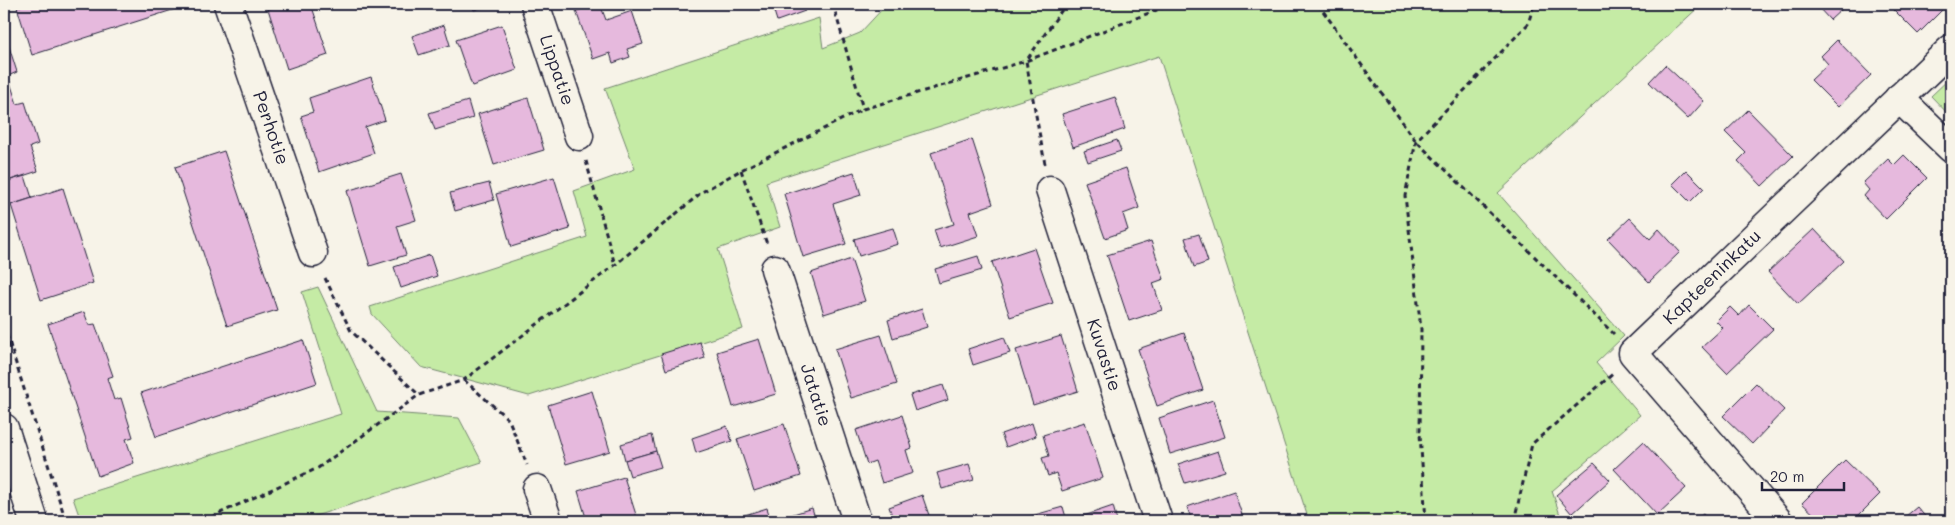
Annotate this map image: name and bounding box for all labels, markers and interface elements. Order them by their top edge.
street label: Lippatie [535,31,581,108]
street label: Perhotie [248,88,296,168]
street label: Kapteeninkatu [1657,223,1765,329]
street label: Kuvastie [1082,315,1128,394]
street label: Jatatie [796,360,838,429]
scale bar [1762,460,1845,492]
text: 20 m [1770,466,1804,486]

